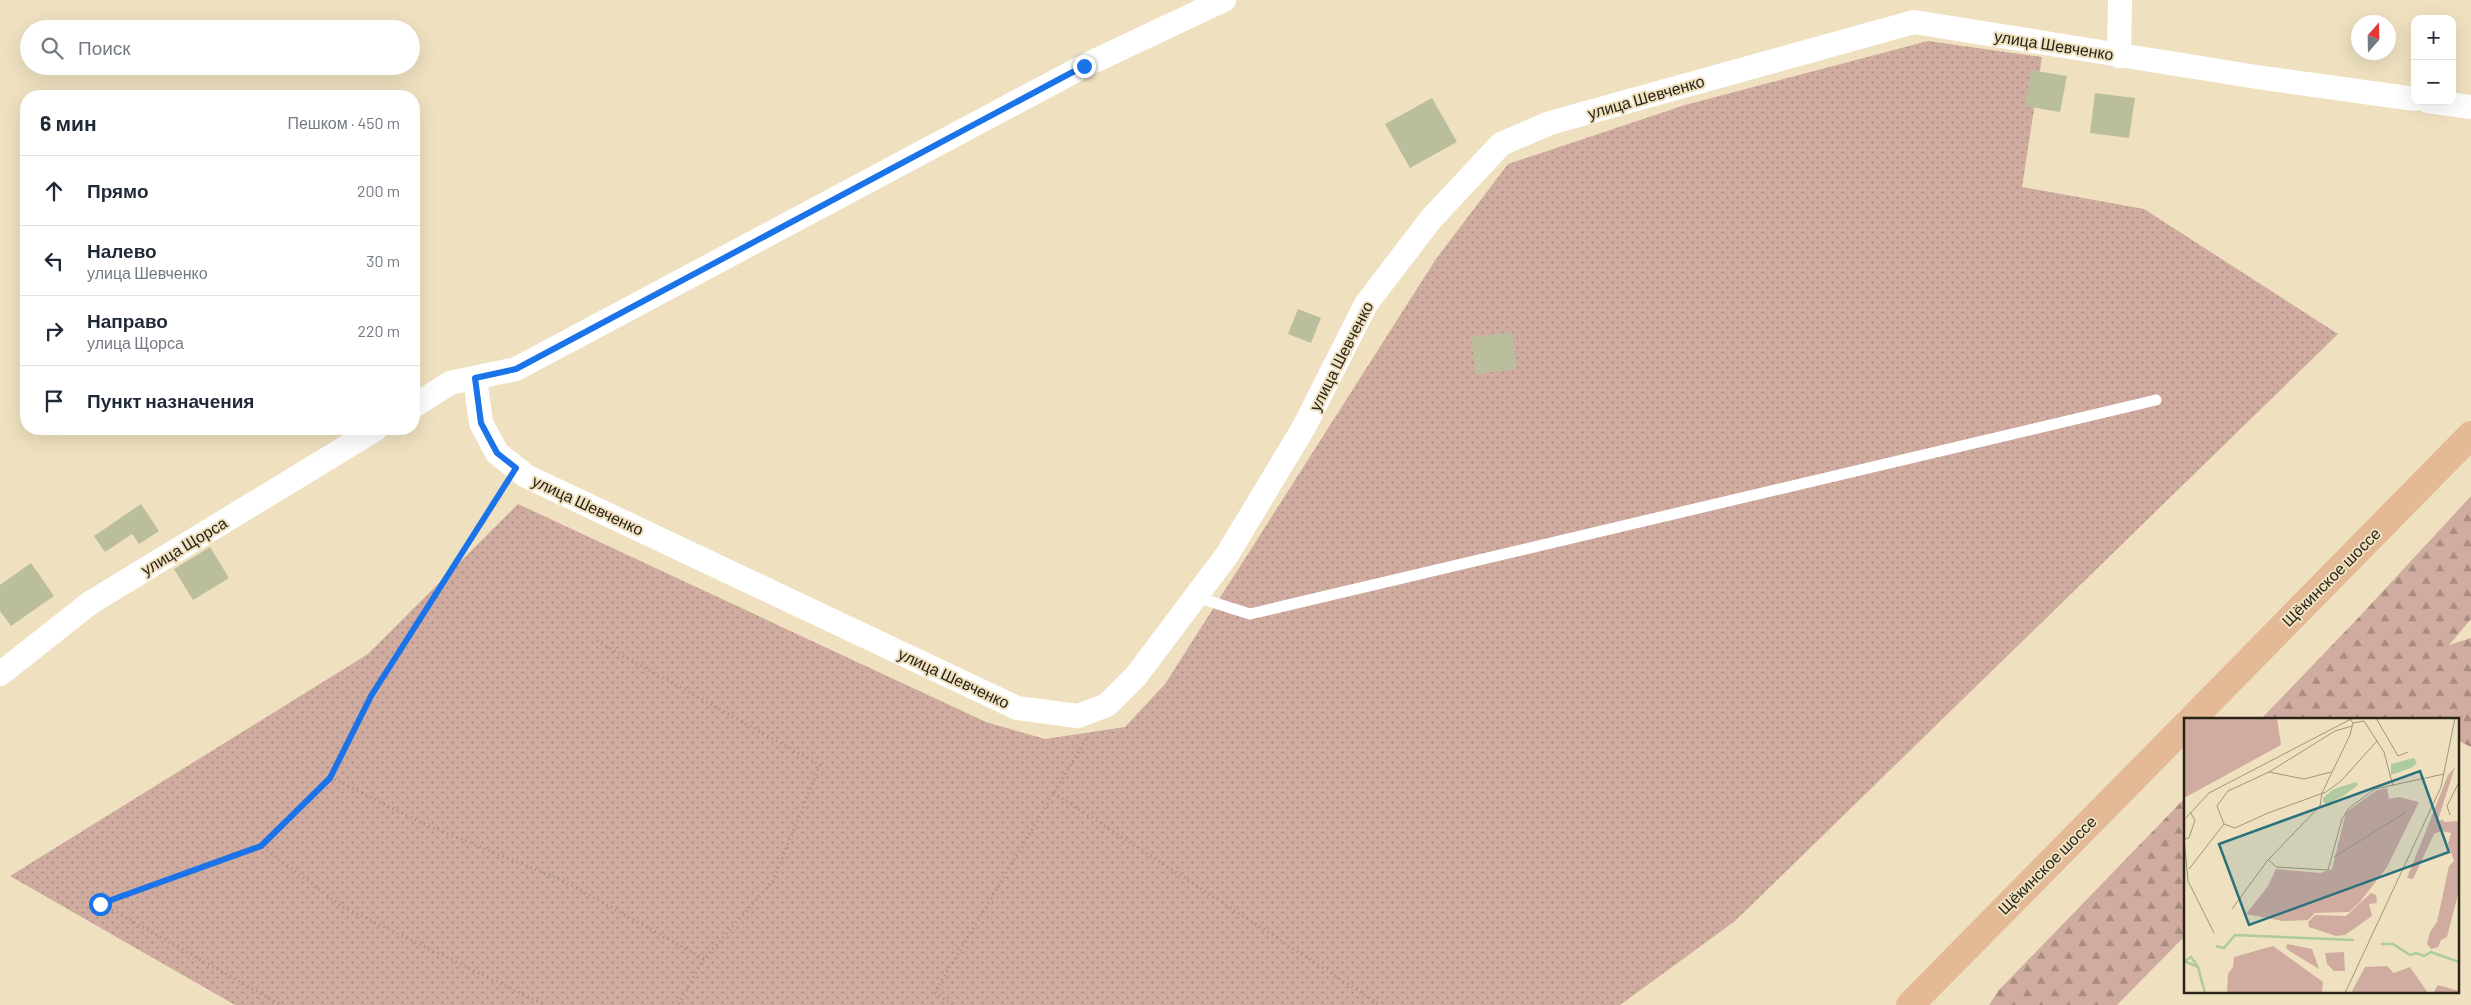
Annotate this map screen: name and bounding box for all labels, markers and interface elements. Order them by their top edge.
north arrow [2351,15,2396,60]
map controls [2411,15,2456,105]
button: + [2411,15,2456,60]
search box [20,20,420,75]
street label: улица Шевченко [1993,26,2115,63]
icon: search [38,34,66,62]
text: Поиск [78,36,131,59]
route end [1073,55,1096,78]
button: − [2411,60,2456,105]
street label: улица Шевченко [1585,71,1707,122]
text: 6 мин [40,110,97,135]
text: Пешком · 450 m [287,113,400,132]
icon: ahead [40,177,68,205]
text: Прямо [87,179,149,202]
text: 200 m [357,181,400,200]
text: Налево [87,239,157,262]
icon: left [40,247,68,275]
text: 30 m [366,251,400,270]
text: улица Шевченко [87,263,208,282]
street label: улица Шевченко [1305,298,1376,414]
text: Направо [87,309,168,332]
icon: right [40,317,68,345]
text: 220 m [357,321,400,340]
text: улица Щорса [87,333,184,352]
icon: arrive [40,387,68,415]
text: Пункт назначения [87,389,254,412]
street label: улица Шевченко [530,470,647,539]
street label: улица Щорса [137,512,230,579]
street label: Щёкинское шоссе [2277,523,2384,630]
street label: улица Шевченко [896,643,1013,712]
inset map [2184,718,2458,992]
street label: Щёкинское шоссе [1993,811,2100,918]
route start [89,893,112,916]

